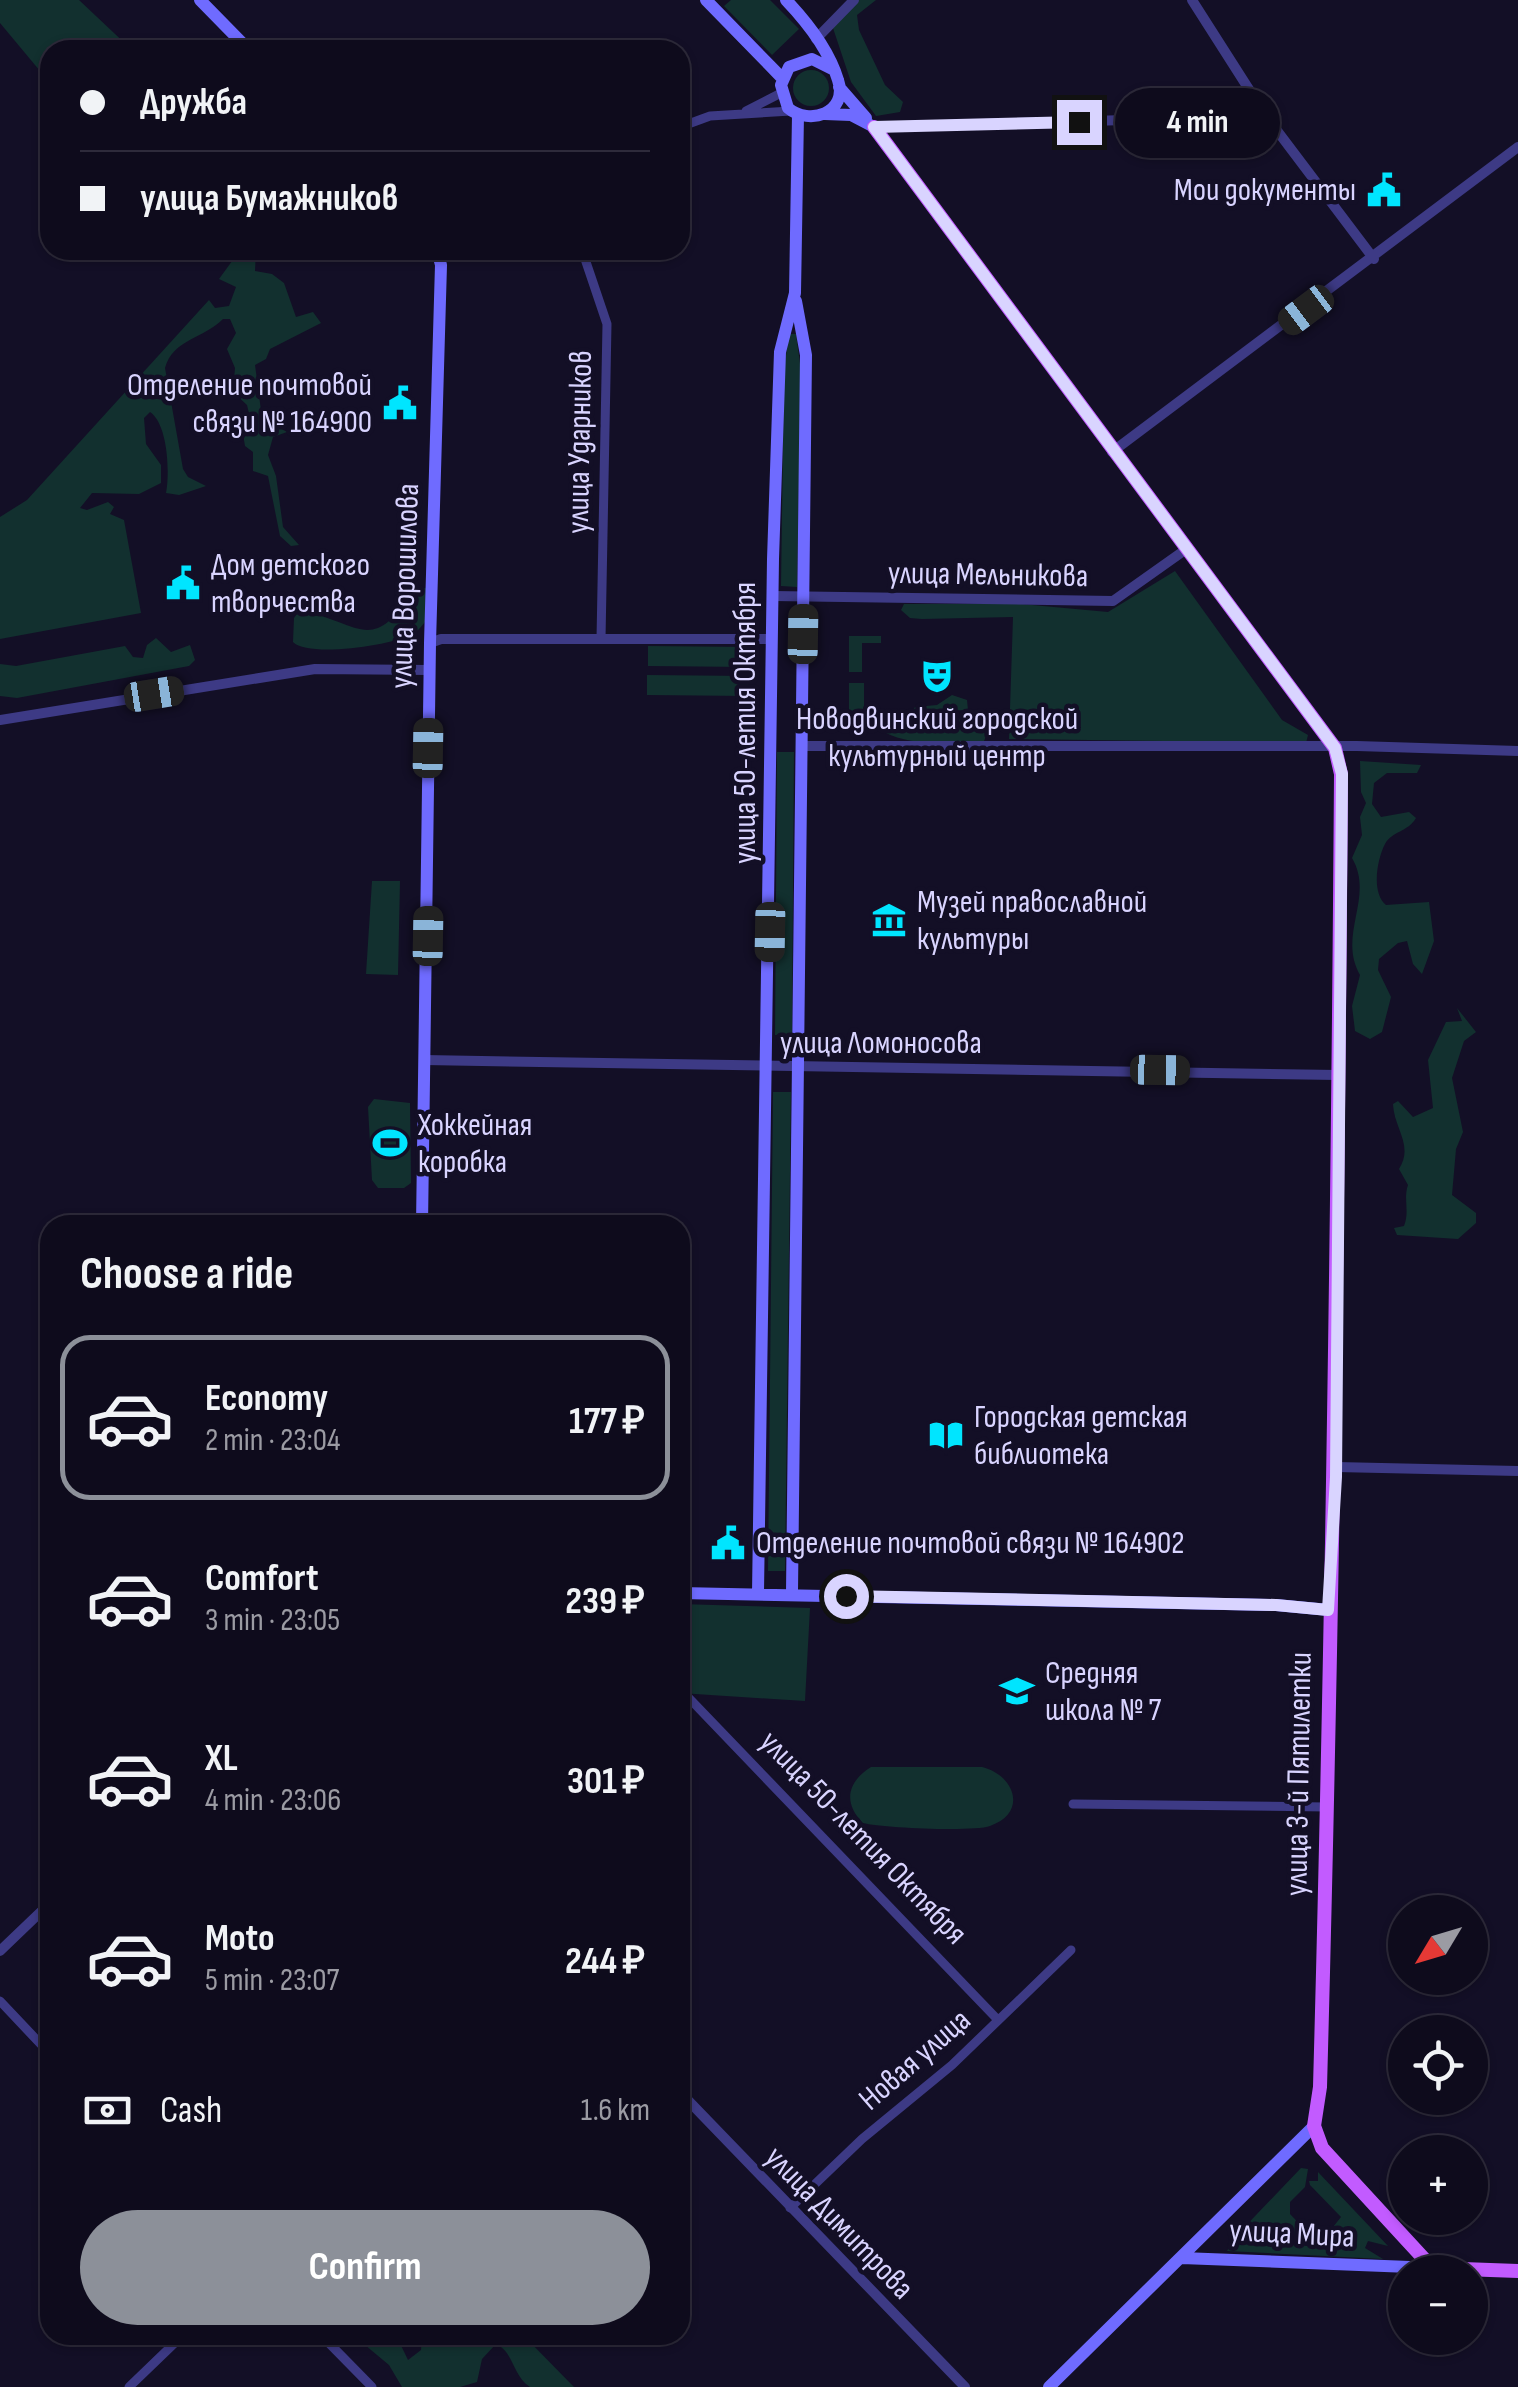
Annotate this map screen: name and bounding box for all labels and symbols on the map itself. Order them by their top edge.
callout: 4 min [1114,87,1279,157]
route end [1057,100,1102,145]
place label: Мои документы [1174,171,1356,210]
public building icon: Мои документы [1365,171,1403,209]
car [1273,280,1339,340]
street label: улица Ударников [559,350,601,534]
place label: Отделение почтовой связи № 164900 [127,366,372,442]
public building icon: Отделение почтовой связи № 164900 [381,384,419,422]
street label: улица Ворошилова [382,483,428,689]
place label: Дом детского творчества [211,546,370,622]
street label: улица Мельникова [887,554,1089,596]
public building icon: Дом детского творчества [164,564,202,602]
street label: улица 50-летия Октября [726,582,765,864]
car [787,604,819,664]
theatre icon: Новодвинский городской культурный центр [918,657,956,695]
car [122,674,186,714]
place label: Новодвинский городской культурный центр [796,700,1078,776]
car [412,718,444,778]
place label: Музей православной культуры [917,883,1147,959]
museum icon: Музей православной культуры [870,901,908,939]
car [754,902,786,962]
car [412,906,444,966]
street label: улица Ломоносова [780,1024,982,1063]
car [1130,1054,1190,1086]
place label: Хоккейная коробка [417,1106,532,1182]
sports icon: Хоккейная коробка [371,1124,409,1162]
place label: Городская детская библиотека [974,1398,1188,1474]
library icon: Городская детская библиотека [927,1416,965,1454]
public building icon: Отделение почтовой связи № 164902 [709,1524,747,1562]
place label: Отделение почтовой связи № 164902 [756,1524,1185,1563]
route start [824,1574,869,1619]
street label: улица 3-й Пятилетки [1277,1652,1321,1896]
place label: Средняя школа № 7 [1045,1654,1162,1730]
school or university icon: Средняя школа № 7 [998,1672,1036,1710]
street label: улица 50-летия Октября [751,1723,975,1953]
north arrow [1388,1895,1488,1995]
street label: Новая улица [851,2001,979,2119]
street label: улица Димитрова [756,2138,922,2308]
street label: улица Мира [1228,2211,1356,2257]

